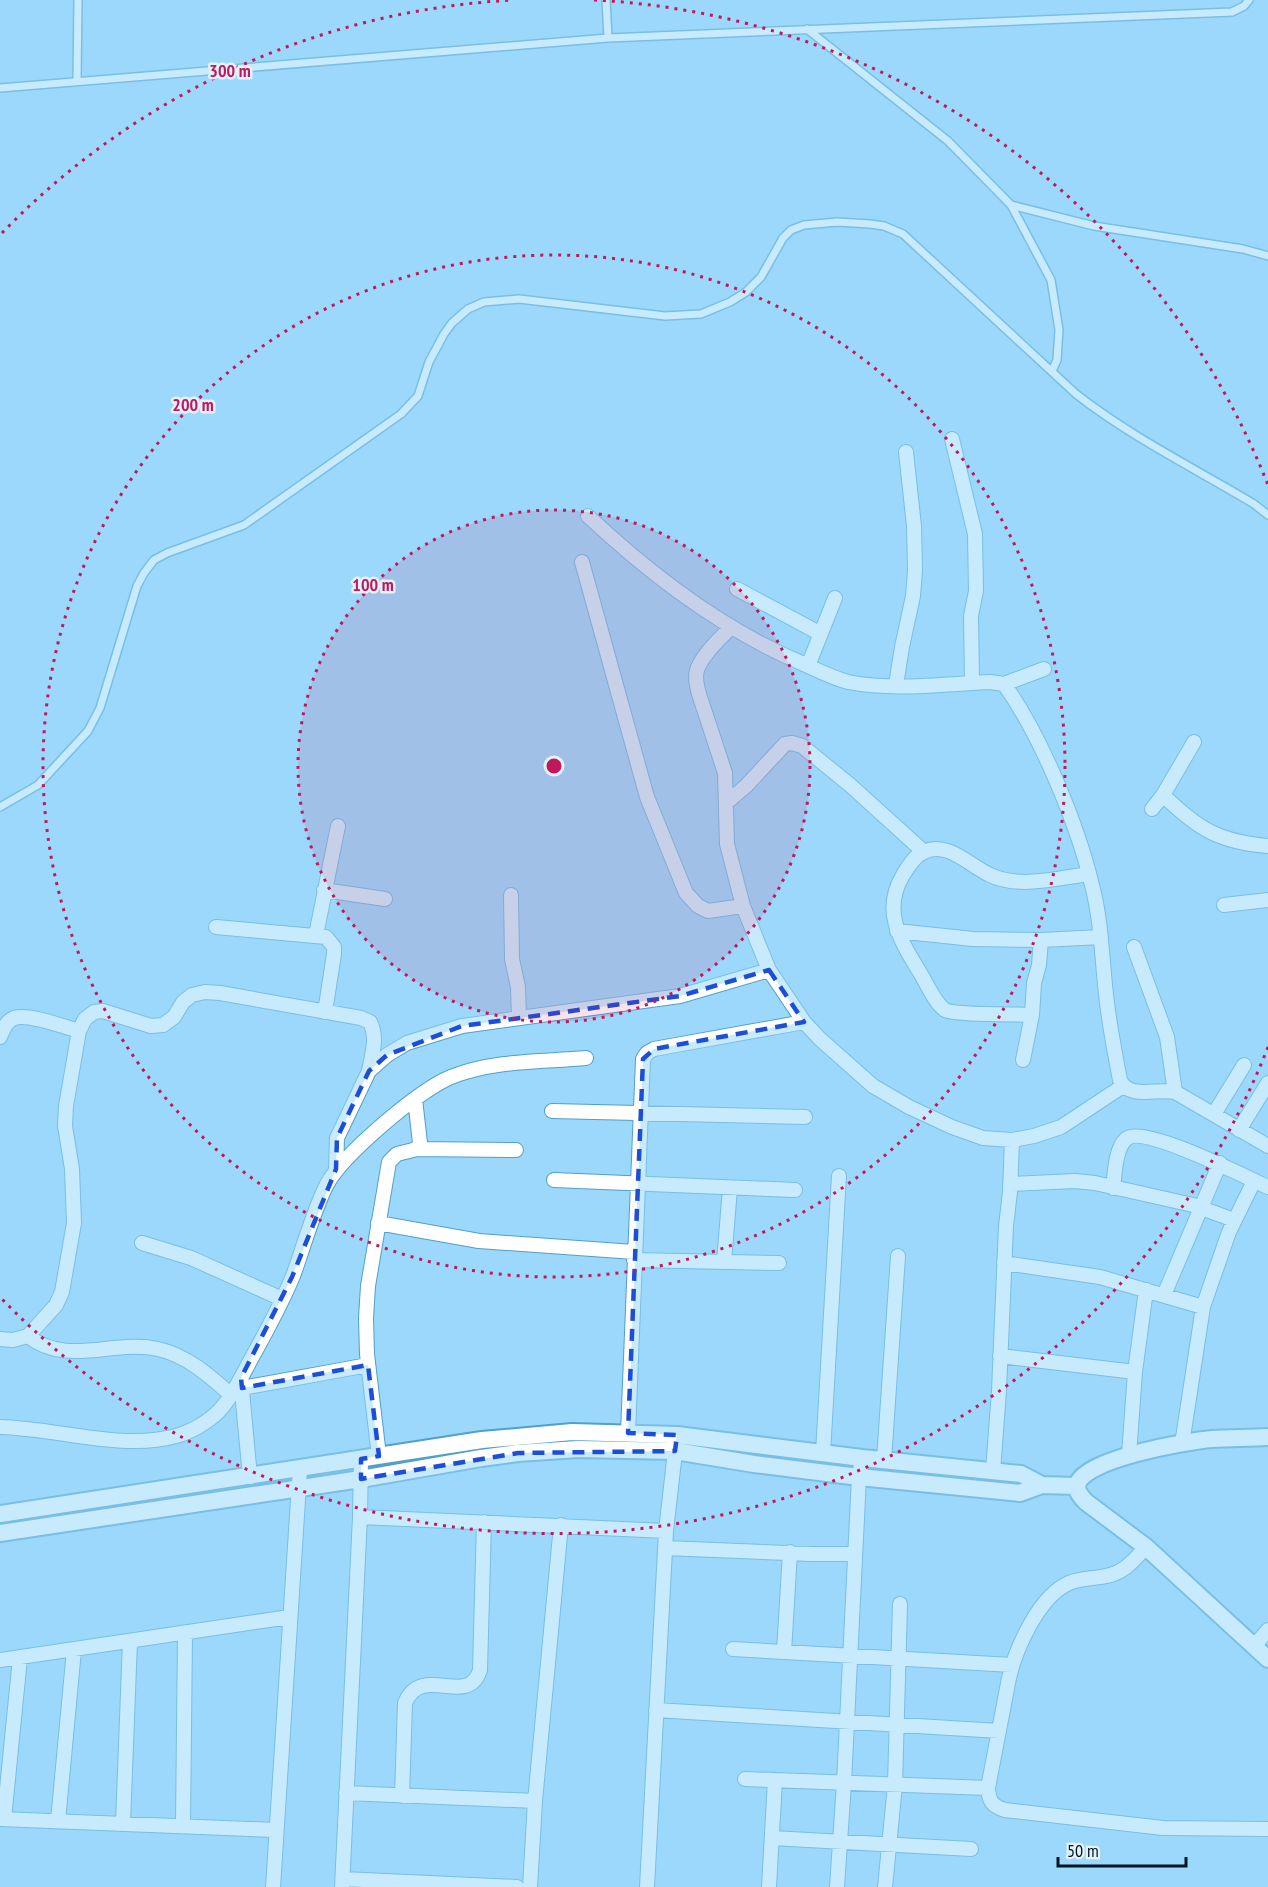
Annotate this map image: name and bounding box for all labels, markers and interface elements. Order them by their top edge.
text: 300 m [209,59,251,82]
text: 200 m [172,393,214,416]
text: 100 m [352,573,394,596]
centre of rings [544,756,564,776]
scale bar [1058,1830,1186,1868]
text: 50 m [1067,1839,1099,1862]

